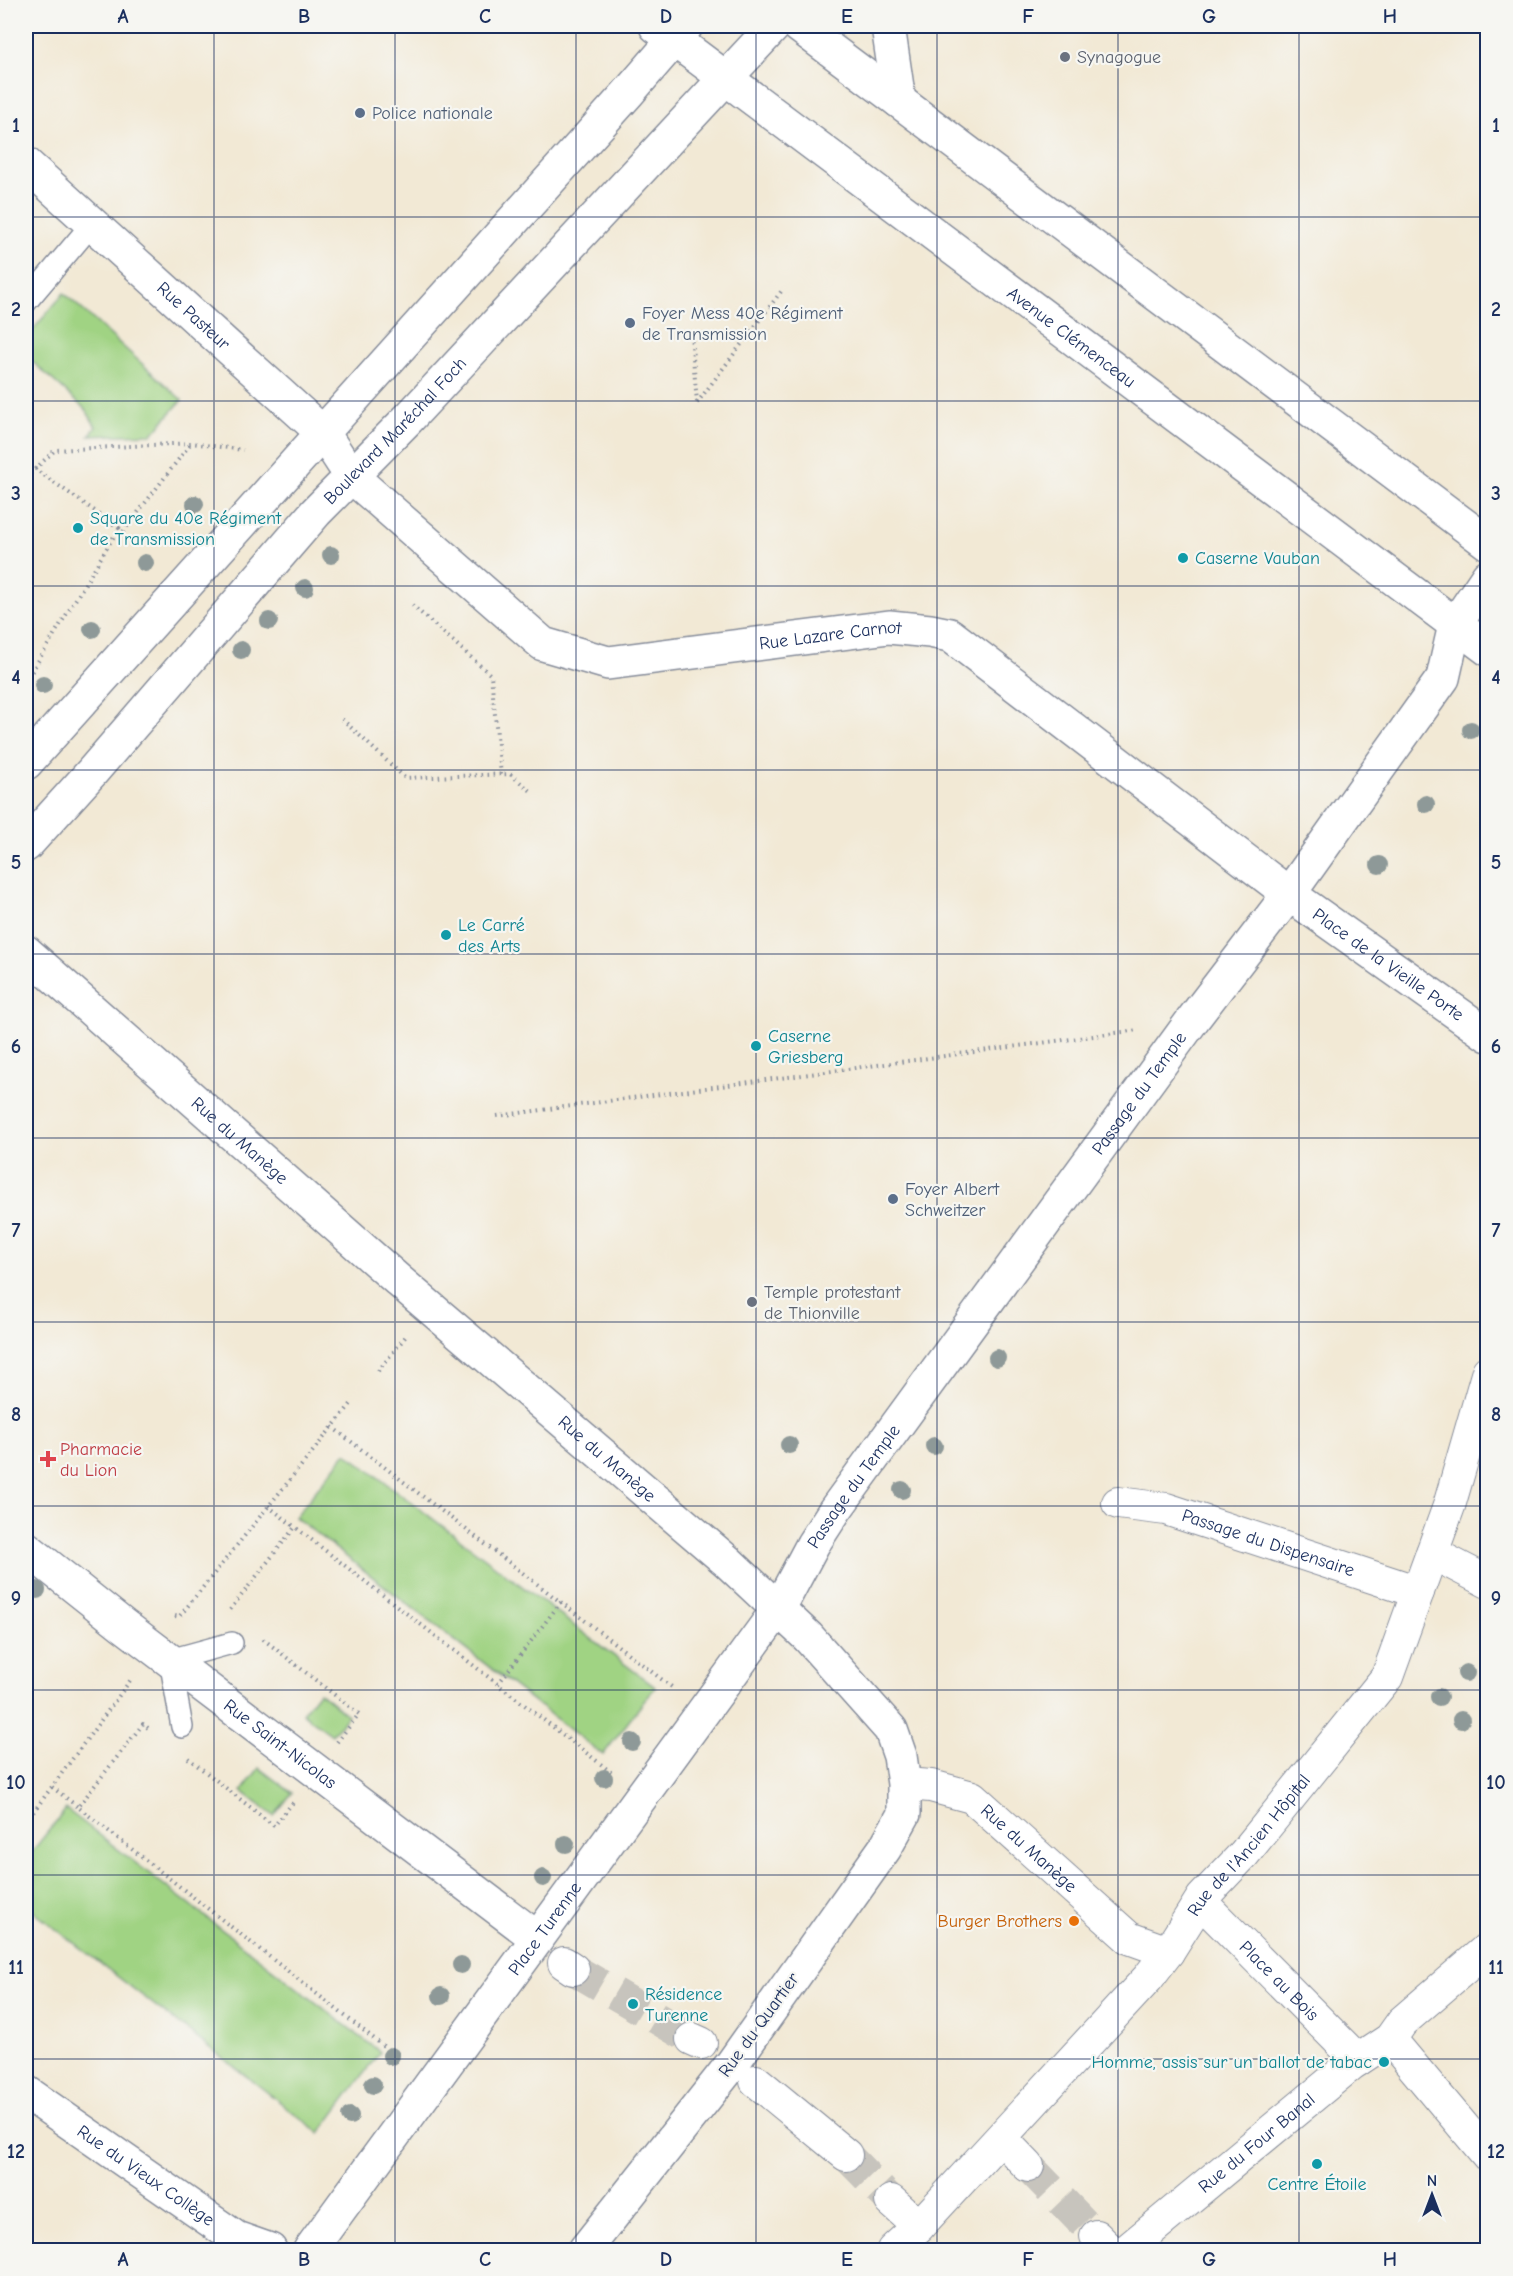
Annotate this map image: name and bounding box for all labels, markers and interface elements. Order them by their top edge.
text: A [117,5,129,28]
text: B [298,5,310,28]
text: C [479,5,491,28]
text: D [660,5,672,28]
text: E [841,5,853,28]
text: F [1022,5,1034,28]
text: G [1202,5,1216,28]
text: H [1383,5,1397,28]
place label: Synagogue [1077,47,1161,68]
marker: Synagogue [1058,50,1072,64]
place label: Police nationale [372,103,493,124]
marker: Police nationale [353,106,367,120]
text: 1 [12,114,20,137]
text: 1 [1492,114,1500,137]
street label: Rue Pasteur [153,277,235,355]
street label: Avenue Clémenceau [1003,282,1140,392]
text: 2 [11,298,21,321]
text: 2 [1491,298,1501,321]
place label: Foyer Mess 40e Régiment de Transmission [642,303,844,345]
marker: Foyer Mess 40e Régiment de Transmission [623,316,637,330]
street label: Boulevard Maréchal Foch [319,353,471,509]
text: 3 [11,482,21,505]
text: 3 [1491,482,1501,505]
place label: Square du 40e Régiment de Transmission [90,508,282,550]
marker: Square du 40e Régiment de Transmission [71,521,85,535]
place label: Caserne Vauban [1195,548,1320,569]
marker: Caserne Vauban [1176,551,1190,565]
street label: Rue Lazare Carnot [758,616,903,654]
text: 4 [11,666,21,689]
text: 4 [1491,666,1501,689]
text: 5 [11,851,21,874]
text: 5 [1491,851,1501,874]
street label: Place de la Vieille Porte [1309,904,1468,1025]
place label: Le Carré des Arts [458,915,525,957]
marker: Le Carré des Arts [439,928,453,942]
place label: Caserne Griesberg [768,1026,843,1068]
street label: Passage du Temple [1087,1028,1191,1159]
text: 6 [11,1035,21,1058]
text: 6 [1491,1035,1501,1058]
marker: Caserne Griesberg [749,1039,763,1053]
street label: Rue du Manège [187,1092,292,1189]
place label: Foyer Albert Schweitzer [905,1179,1000,1221]
marker: Foyer Albert Schweitzer [886,1192,900,1206]
text: 7 [12,1219,21,1242]
text: 7 [1492,1219,1501,1242]
place label: Temple protestant de Thionville [764,1282,901,1324]
marker: Temple protestant de Thionville [745,1295,759,1309]
text: 8 [11,1403,21,1426]
text: 8 [1491,1403,1501,1426]
street label: Rue du Manège [554,1411,660,1506]
street label: Passage du Temple [803,1420,904,1552]
place label: Pharmacie du Lion [60,1439,142,1481]
marker: Pharmacie du Lion [41,1452,55,1466]
street label: Passage du Dispensaire [1179,1504,1357,1581]
text: 9 [11,1587,21,1610]
text: 9 [1491,1587,1501,1610]
street label: Rue Saint-Nicolas [220,1695,341,1793]
street label: Rue de l'Ancien Hôpital [1183,1770,1315,1920]
text: 10 [6,1771,26,1794]
text: 10 [1486,1771,1506,1794]
street label: Rue du Manège [977,1800,1081,1897]
street label: Place Turenne [504,1878,586,1979]
place label: Burger Brothers [938,1911,1062,1932]
marker: Burger Brothers [1067,1914,1081,1928]
street label: Place au Bois [1235,1936,1323,2025]
text: 11 [8,1956,24,1979]
text: 11 [1488,1956,1504,1979]
street label: Rue du Quartier [714,1968,804,2081]
place label: Résidence Turenne [645,1984,722,2026]
marker: Résidence Turenne [626,1997,640,2011]
place label: Homme, assis sur un ballot de tabac [1091,2052,1372,2073]
marker: Homme, assis sur un ballot de tabac [1377,2055,1391,2069]
street label: Rue du Four Banal [1194,2089,1319,2197]
street label: Rue du Vieux Collège [73,2120,219,2230]
text: 12 [7,2140,25,2163]
text: 12 [1487,2140,1505,2163]
marker: Centre Étoile [1310,2157,1324,2171]
north arrow [1402,2165,1462,2225]
text: N [1427,2172,1437,2190]
place label: Centre Étoile [1267,2173,1367,2195]
text: A [117,2248,129,2271]
text: B [298,2248,310,2271]
text: C [479,2248,491,2271]
text: D [660,2248,672,2271]
text: E [841,2248,853,2271]
text: F [1022,2248,1034,2271]
text: G [1202,2248,1216,2271]
text: H [1383,2248,1397,2271]

